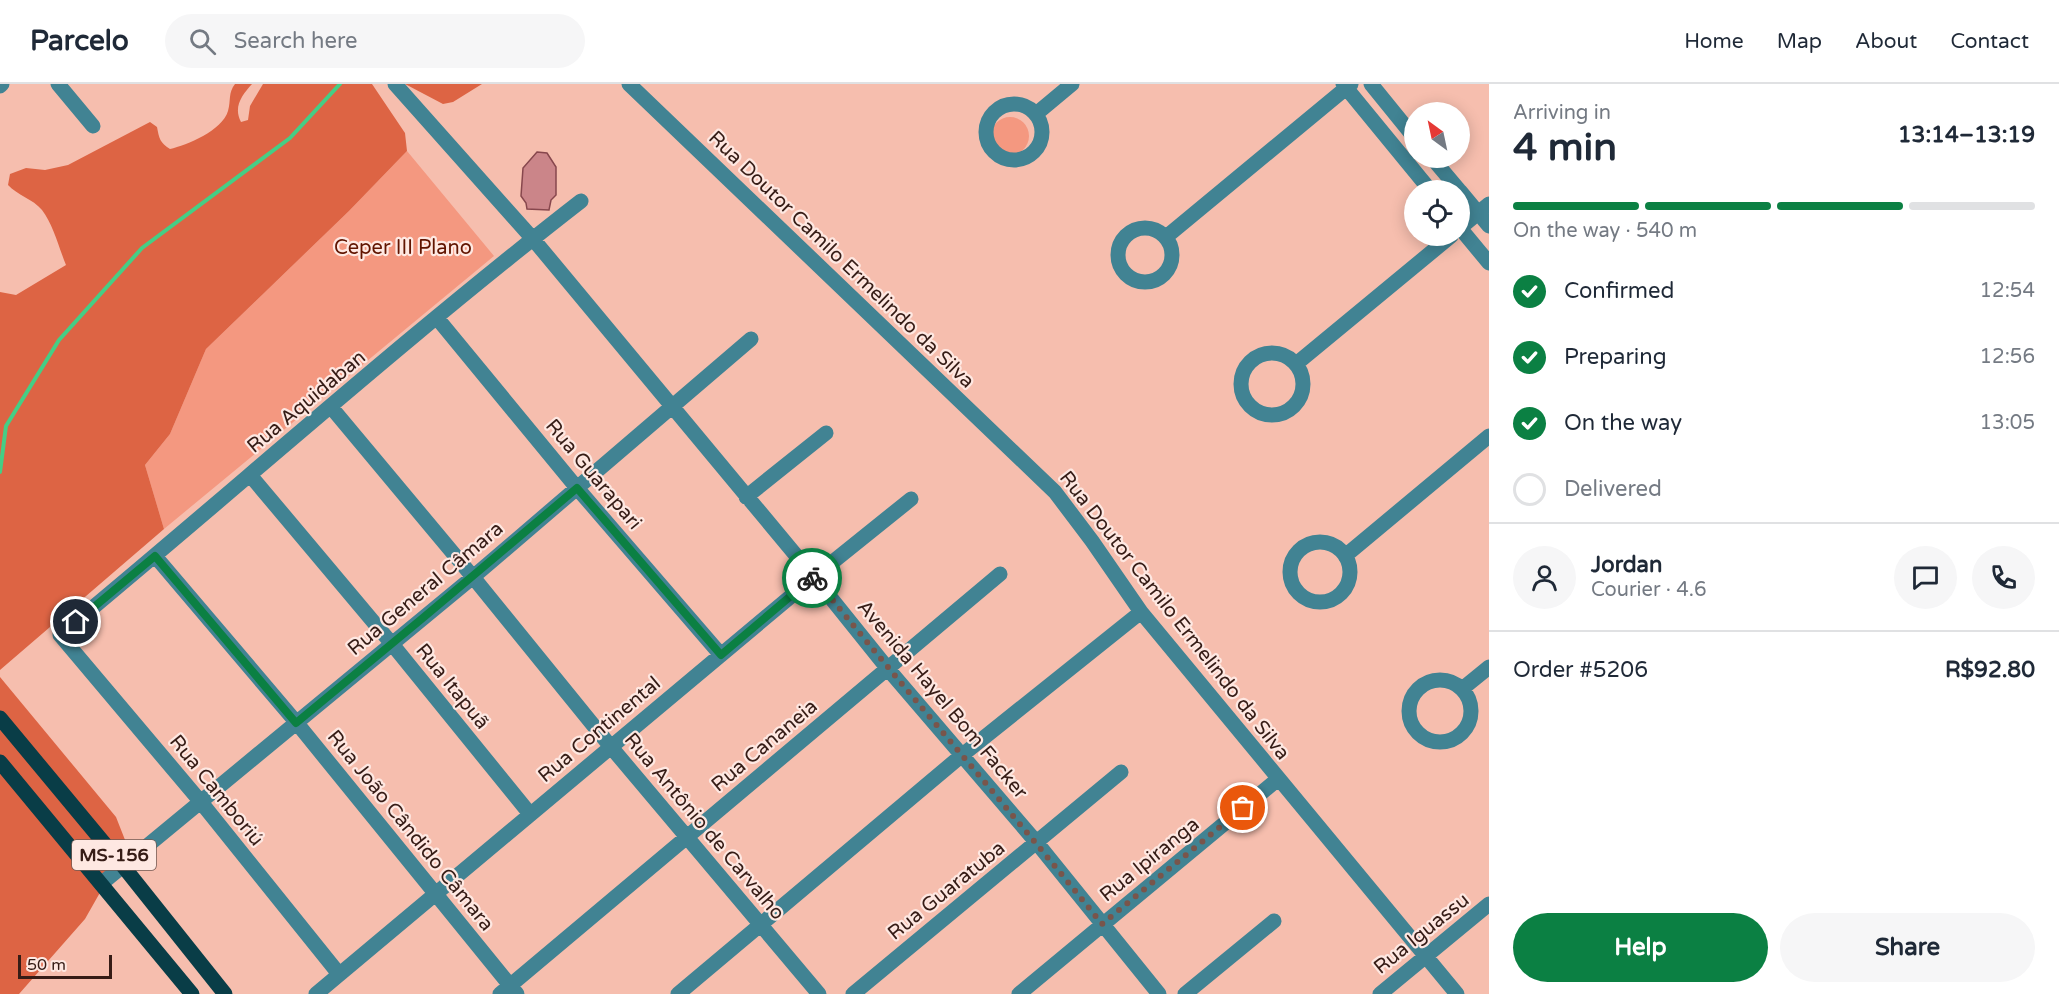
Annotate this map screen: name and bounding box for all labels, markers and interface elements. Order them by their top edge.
search box [165,14,585,68]
text: Parcelo [30,24,129,58]
icon: search [186,25,219,58]
text: Search here [234,28,358,54]
text: Home [1684,29,1744,54]
text: Map [1777,29,1822,54]
text: About [1855,29,1917,54]
text: Contact [1950,29,2029,54]
text: Arriving in [1513,101,1611,125]
north arrow [1404,102,1470,168]
map controls [1404,102,1470,246]
text: 13:14–13:19 [1898,122,2035,148]
text: 4 min [1513,124,1617,171]
street label: Rua Doutor Camilo Ermelindo da Silva [703,126,979,393]
button: locate [1404,180,1470,246]
text: On the way · 540 m [1513,219,1697,243]
park label: Ceper III Plano [334,236,472,260]
icon: check [1513,275,1546,308]
text: Confirmed [1564,278,1674,304]
text: 12:54 [1980,279,2035,303]
icon: check [1513,341,1546,374]
text: Preparing [1564,344,1667,370]
street label: Rua Aquidaban [243,345,371,458]
text: 12:56 [1980,345,2035,369]
icon: check [1513,407,1546,440]
text: On the way [1564,410,1682,436]
text: 13:05 [1980,411,2035,435]
street label: Rua Guarapari [540,415,646,535]
street label: Rua Doutor Camilo Ermelindo da Silva [1054,466,1295,765]
text: Delivered [1564,476,1662,502]
street label: Rua General Câmara [343,517,508,661]
button: person [1513,546,1576,609]
button: chat [1894,546,1957,609]
button: phone [1972,546,2035,609]
courier [782,548,842,608]
text: Jordan [1591,552,1662,578]
icon: bike [796,562,829,595]
text: Courier · 4.6 [1591,578,1706,602]
street label: Avenida Hayel Bom Facker [852,595,1033,804]
pin [50,596,101,647]
icon: home [59,605,92,638]
street label: Rua Itapuã [410,639,494,734]
text: Order #5206 [1513,657,1648,683]
text: R$92.80 [1945,657,2035,683]
street label: Rua Continental [534,672,666,788]
street label: Rua Cananeia [707,694,823,797]
street label: Rua João Cândido Câmara [322,725,499,936]
street label: Rua Antônio de Carvalho [619,728,790,925]
street label: Rua Camboriú [164,730,268,851]
pin [1217,782,1268,833]
icon: bag [1226,791,1259,824]
street label: Rua Ipiranga [1095,812,1204,907]
street label: Rua Guaratuba [883,836,1010,945]
road number: MS-156 [72,840,156,870]
street label: Rua Iguassu [1369,888,1474,980]
button: Help [1513,913,1768,982]
button: Share [1780,913,2035,982]
scale bar [18,952,112,980]
text: 50 m [27,955,66,975]

